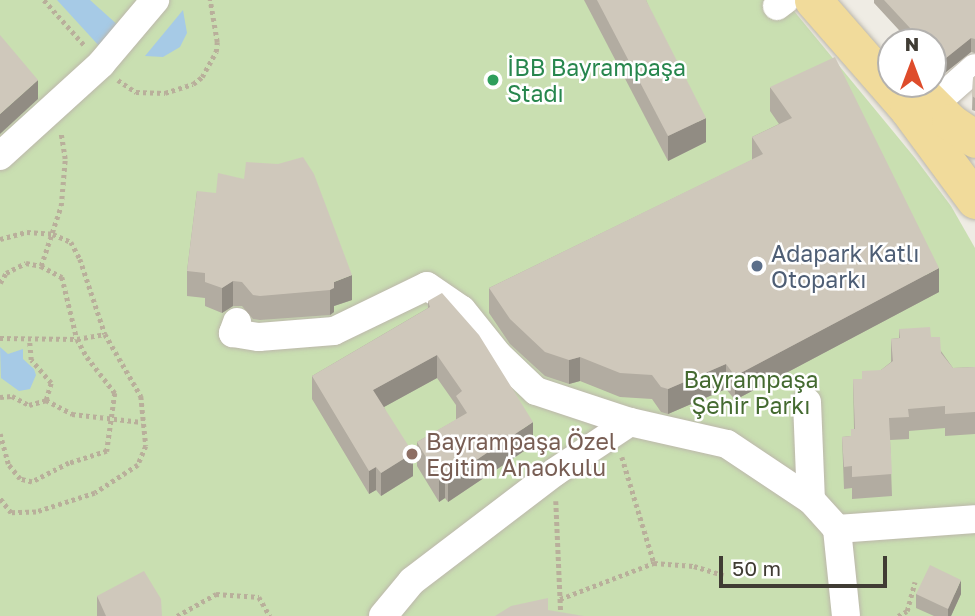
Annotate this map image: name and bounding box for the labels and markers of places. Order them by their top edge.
place label: İBB Bayrampaşa Stadı [507,53,686,107]
marker: İBB Bayrampaşa Stadı [485,72,501,88]
place label: Adapark Katlı Otoparkı [771,239,919,293]
marker: Adapark Katlı Otoparkı [749,258,765,274]
place label: Bayrampaşa Özel Eğitim Anaokulu [426,427,616,481]
marker: Bayrampaşa Özel Eğitim Anaokulu [404,446,420,462]

